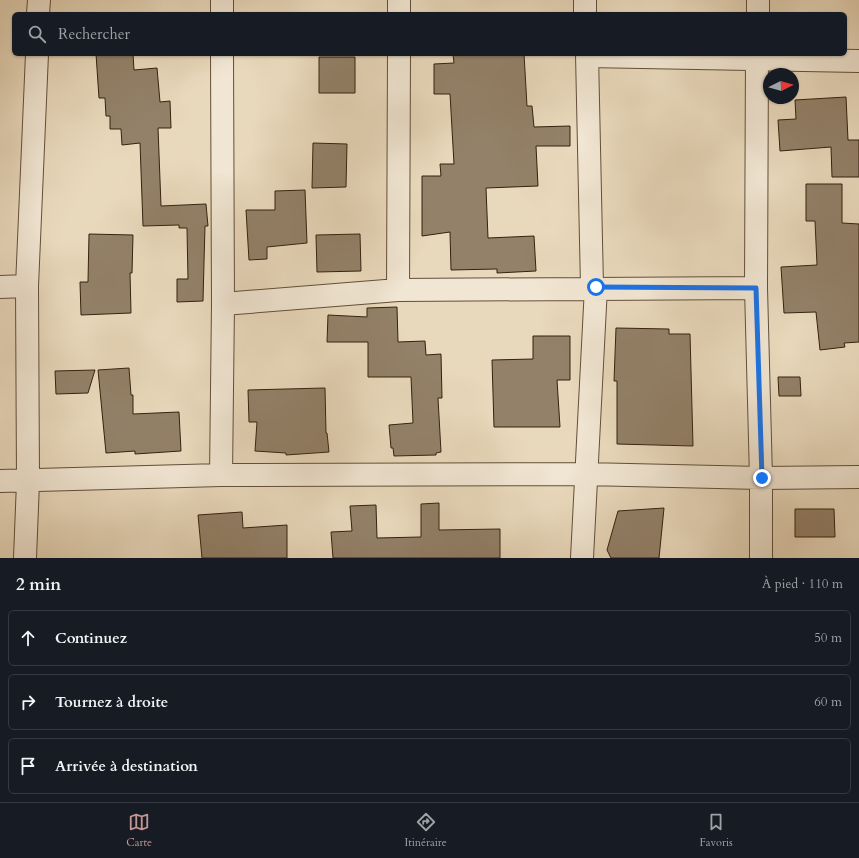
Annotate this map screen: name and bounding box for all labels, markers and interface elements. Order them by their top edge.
search box [12,12,847,56]
icon: search [26,23,48,45]
text: Rechercher [58,24,130,44]
north arrow [763,68,799,104]
route start [587,278,605,296]
route end [753,469,771,487]
text: 2 min [16,573,61,596]
text: À pied · 110 m [762,575,843,593]
icon: ahead [17,627,39,649]
text: Continuez [55,628,127,648]
text: 50 m [814,629,842,647]
icon: right [17,691,39,713]
text: Tournez à droite [55,692,168,712]
text: 60 m [814,693,842,711]
icon: arrive [17,755,39,777]
text: Arrivée à destination [55,756,198,776]
tab: Carte [126,811,152,850]
tab: Itinéraire [404,811,447,850]
tab: Favoris [699,811,733,850]

